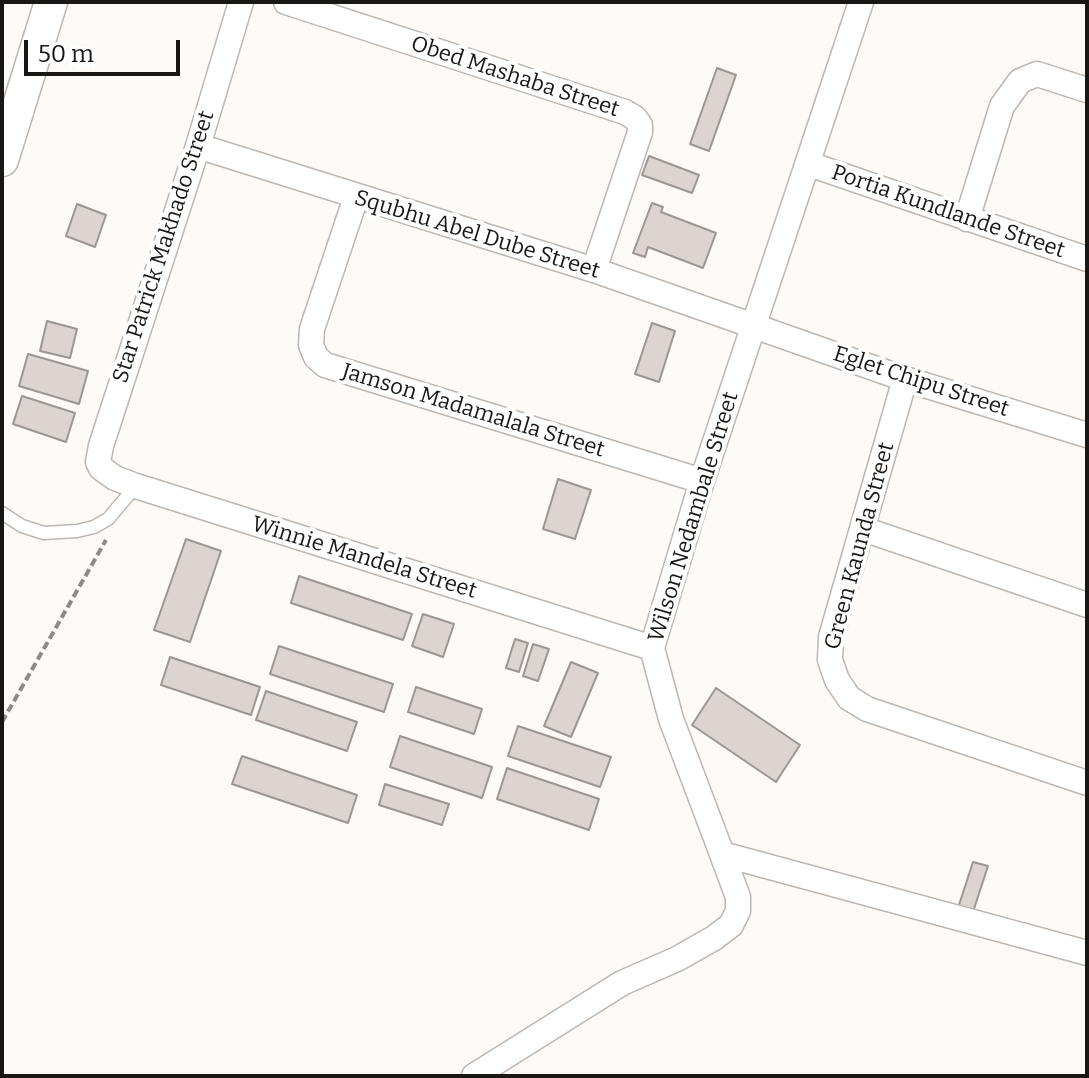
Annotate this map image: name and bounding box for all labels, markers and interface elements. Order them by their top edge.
scale bar [28,24,184,74]
street label: Obed Mashaba Street [408,31,622,123]
text: 50 m [38,40,94,68]
street label: Star Patrick Makhado Street [108,108,220,386]
street label: Portia Kundlande Street [828,160,1068,264]
street label: Squbhu Abel Dube Street [351,185,603,285]
street label: Eglet Chipu Street [830,341,1012,423]
street label: Jamson Madamalala Street [339,358,607,464]
street label: Wilson Nedambale Street [643,389,745,645]
street label: Green Kaunda Street [820,440,900,652]
street label: Winnie Mandela Street [248,511,480,605]

